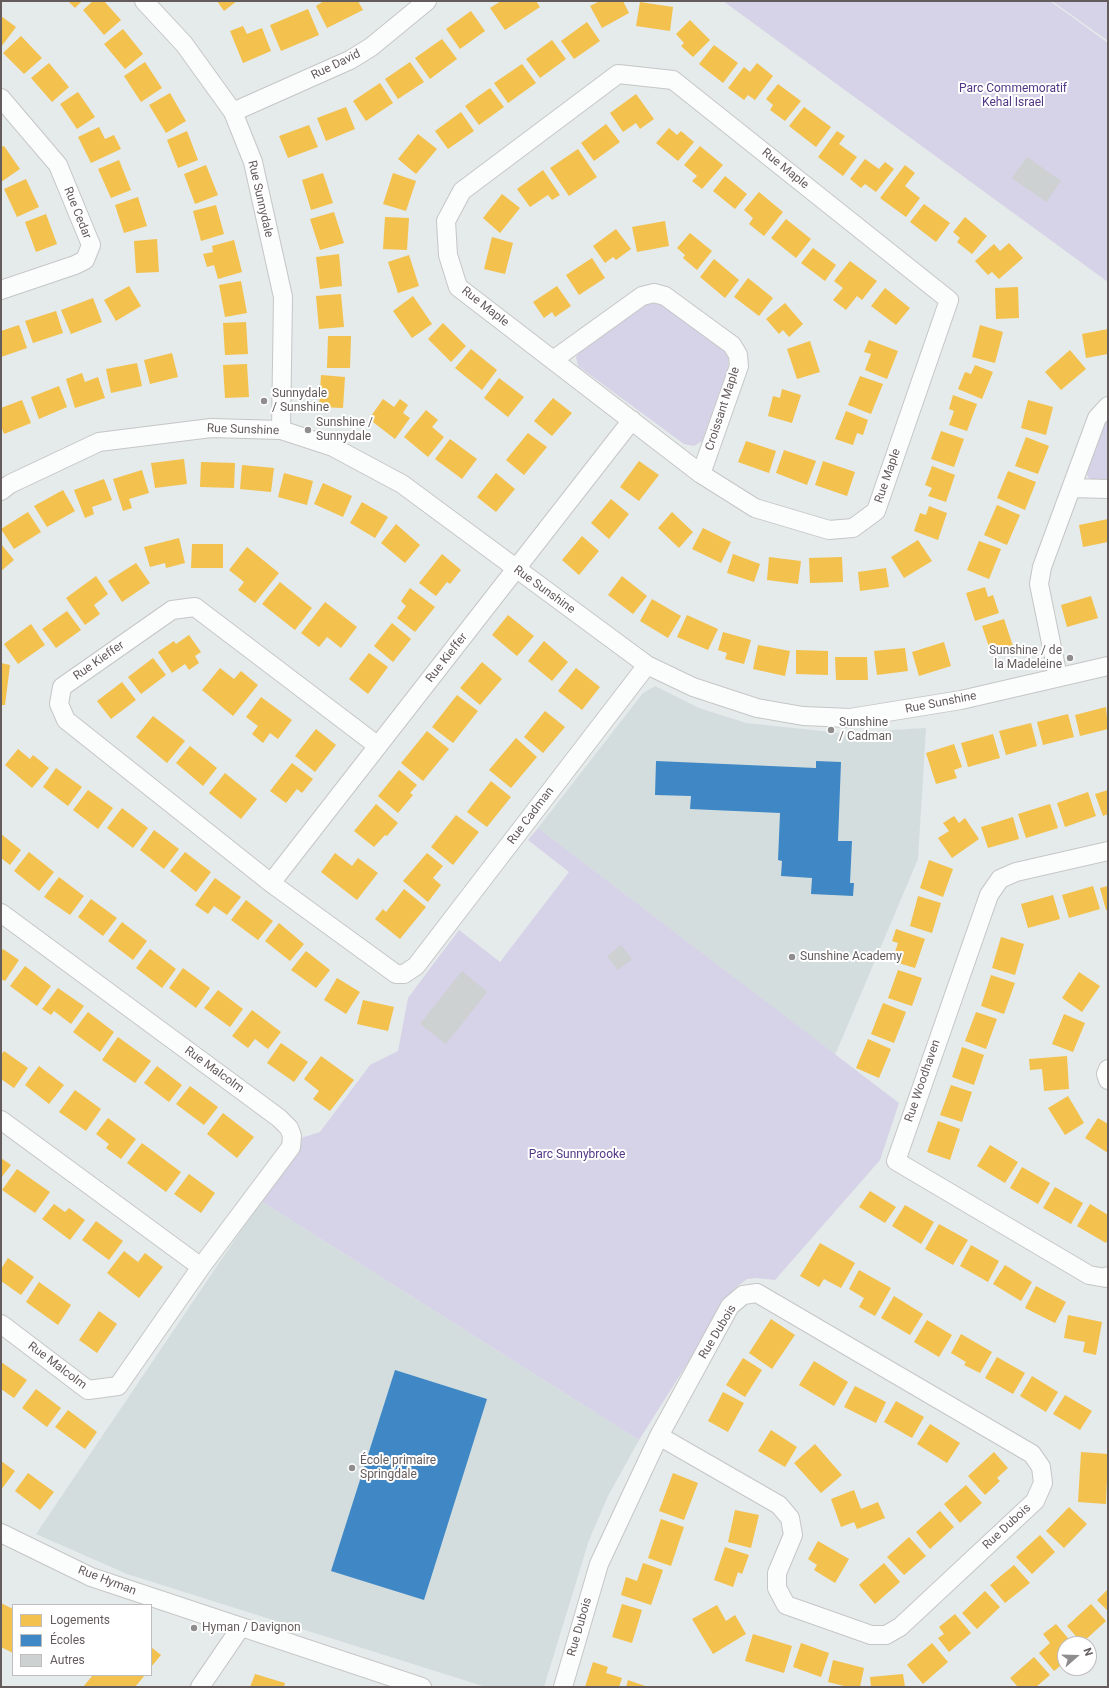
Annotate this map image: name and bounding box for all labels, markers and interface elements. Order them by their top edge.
street label: Rue David [309,47,363,83]
park label: Parc Commemoratif Kehal Israel [959,82,1067,110]
street label: Rue Maple [759,146,811,192]
street label: Rue Sunnydale [244,159,276,239]
street label: Rue Cedar [60,185,94,241]
street label: Rue Maple [458,284,512,330]
street label: Croissant Maple [703,365,743,453]
place label: Sunnydale / Sunshine [272,387,329,415]
marker: Sunnydale / Sunshine [259,396,269,406]
place label: Sunshine / Sunnydale [316,416,373,444]
street label: Rue Sunshine [207,422,279,438]
marker: Sunshine / Sunnydale [303,425,313,435]
street label: Rue Maple [872,447,904,505]
street label: Rue Sunshine [510,563,578,617]
street label: Rue Kieffer [423,630,471,686]
street label: Rue Kieffer [71,638,127,684]
place label: Sunshine / de la Madeleine [989,644,1062,672]
marker: Sunshine / de la Madeleine [1065,653,1075,663]
street label: Rue Sunshine [904,689,978,717]
place label: Sunshine / Cadman [839,716,892,744]
marker: Sunshine / Cadman [826,725,836,735]
street label: Rue Cadman [505,784,557,848]
place label: Sunshine Academy [800,950,902,964]
marker: Sunshine Academy [787,952,797,962]
street label: Rue Woodhaven [902,1038,944,1124]
street label: Rue Malcolm [182,1044,246,1096]
park label: Parc Sunnybrooke [529,1148,625,1162]
street label: Rue Dubois [696,1302,740,1362]
street label: Rue Malcolm [25,1339,89,1393]
place label: École primaire Springdale [360,1454,436,1482]
marker: École primaire Springdale [347,1463,357,1473]
street label: Rue Dubois [980,1501,1034,1553]
street label: Rue Hyman [76,1563,138,1599]
street label: Rue Dubois [565,1596,595,1658]
legend [12,1604,152,1676]
text: Logements [50,1613,110,1627]
place label: Hyman / Davignon [202,1621,301,1635]
marker: Hyman / Davignon [189,1623,199,1633]
text: Écoles [50,1633,85,1647]
north arrow [1057,1636,1097,1676]
text: N [1080,1646,1095,1658]
text: Autres [50,1653,85,1667]

